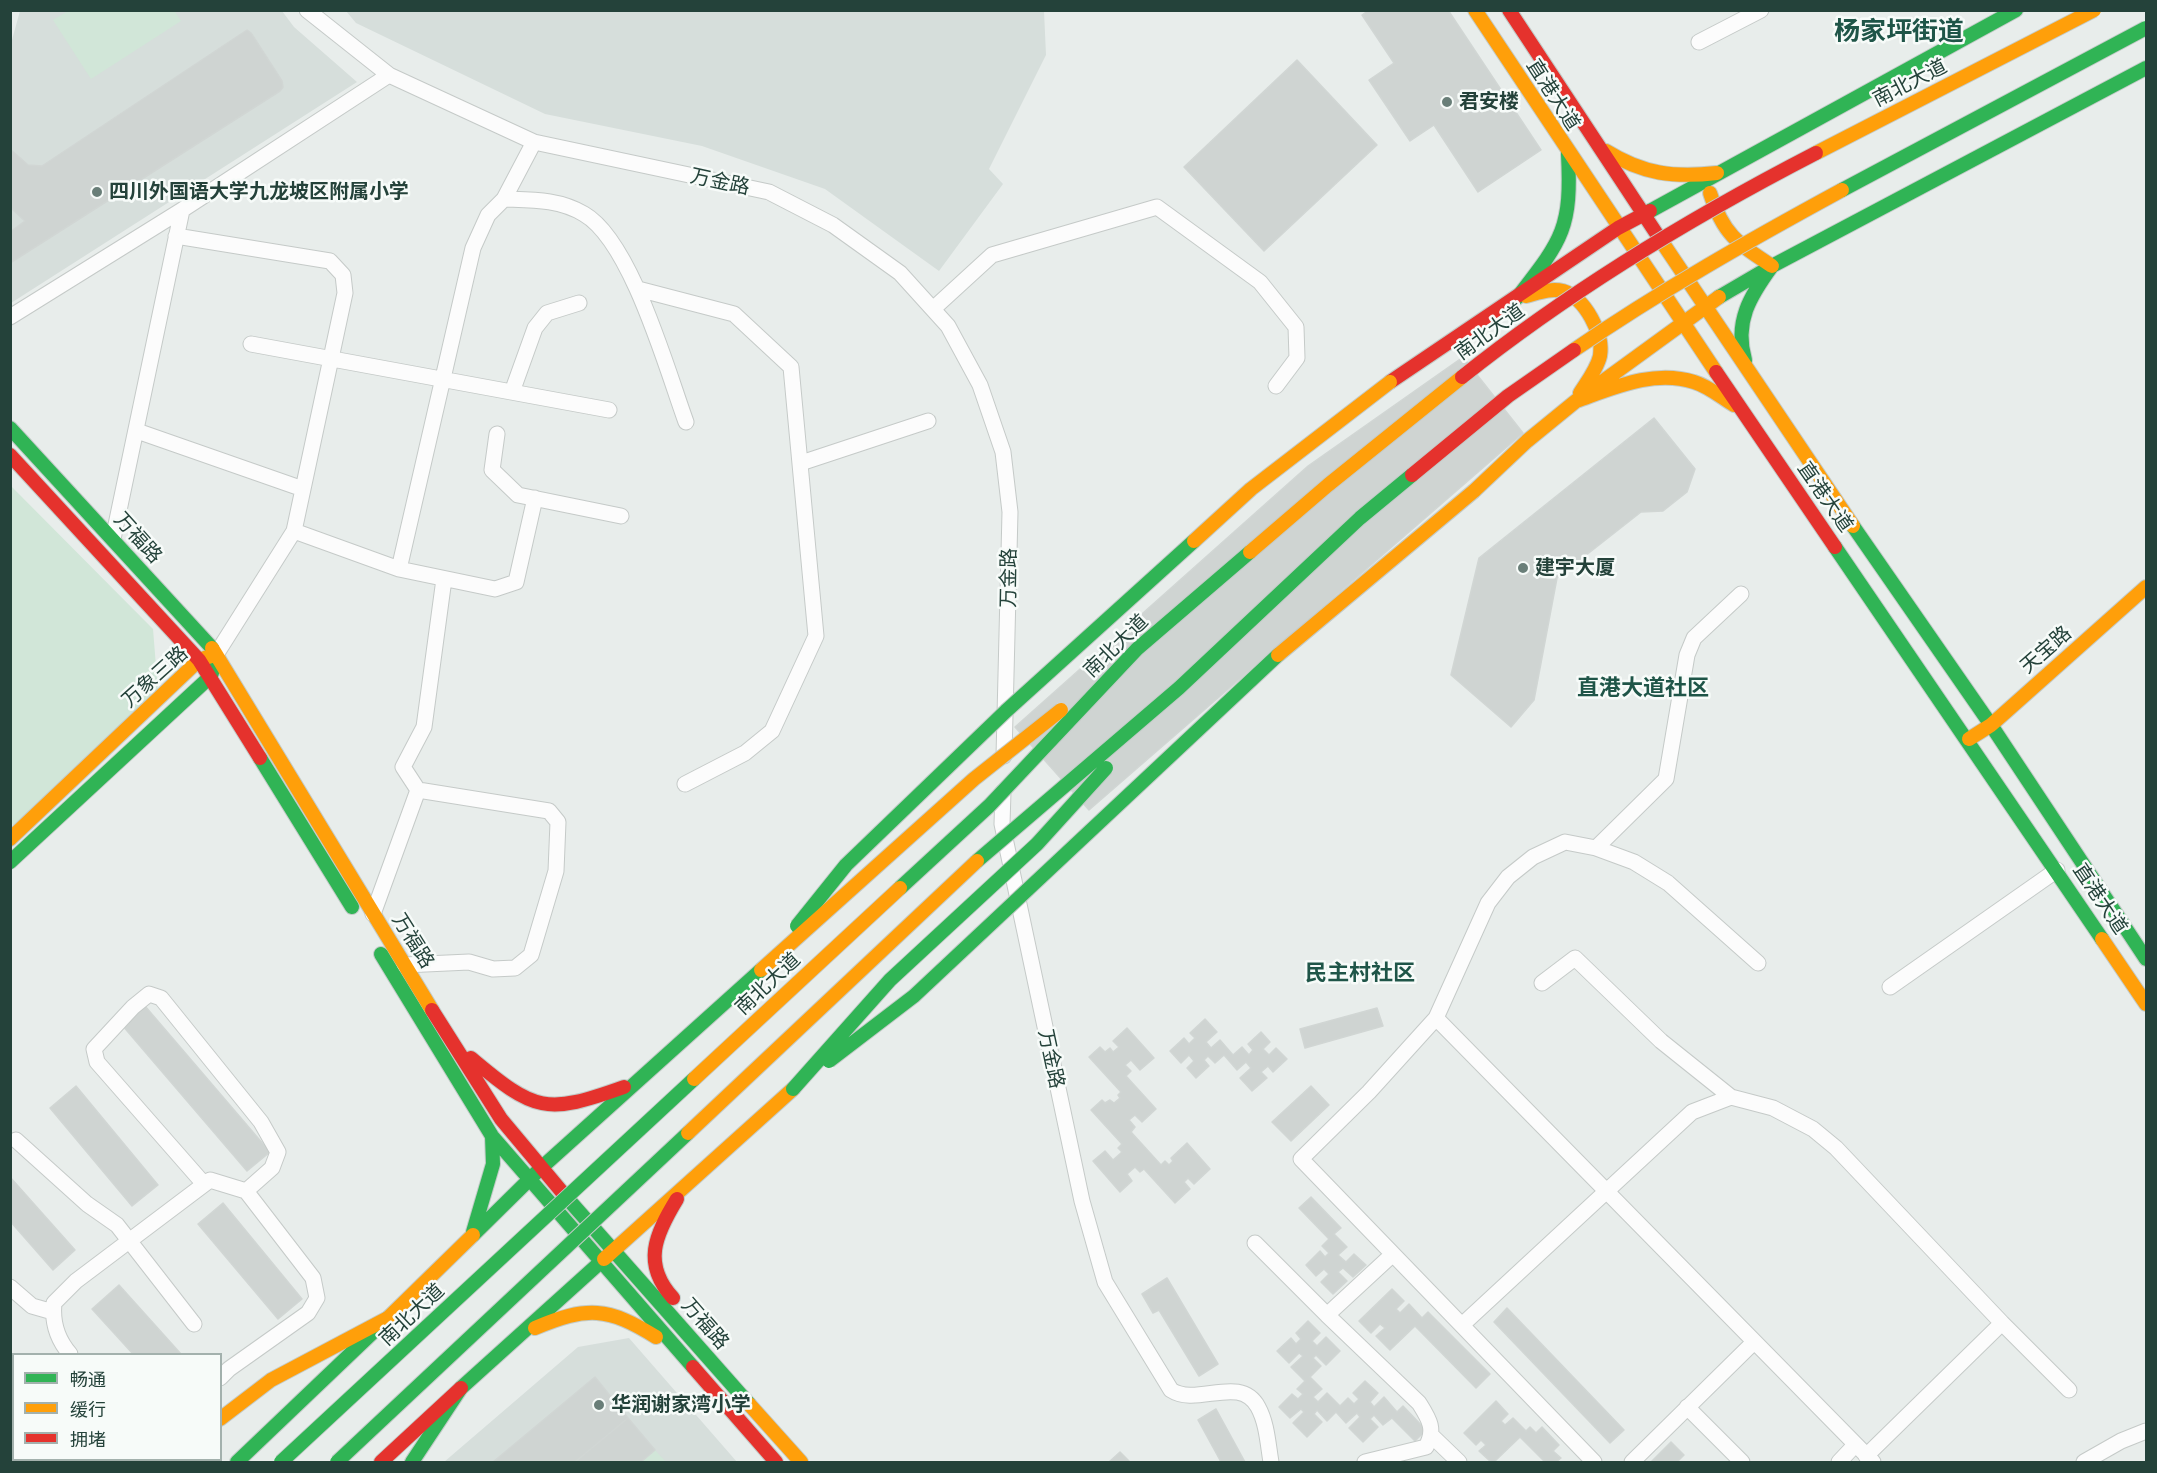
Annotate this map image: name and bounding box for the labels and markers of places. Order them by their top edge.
place label: 君安楼 [1459,90,1519,114]
marker: 君安楼 [1440,95,1454,109]
place label: 四川外国语大学九龙坡区附属小学 [109,180,409,204]
marker: 四川外国语大学九龙坡区附属小学 [90,185,104,199]
place label: 建宇大厦 [1535,556,1615,580]
marker: 建宇大厦 [1516,561,1530,575]
place label: 华润谢家湾小学 [611,1393,751,1417]
marker: 华润谢家湾小学 [592,1398,606,1412]

